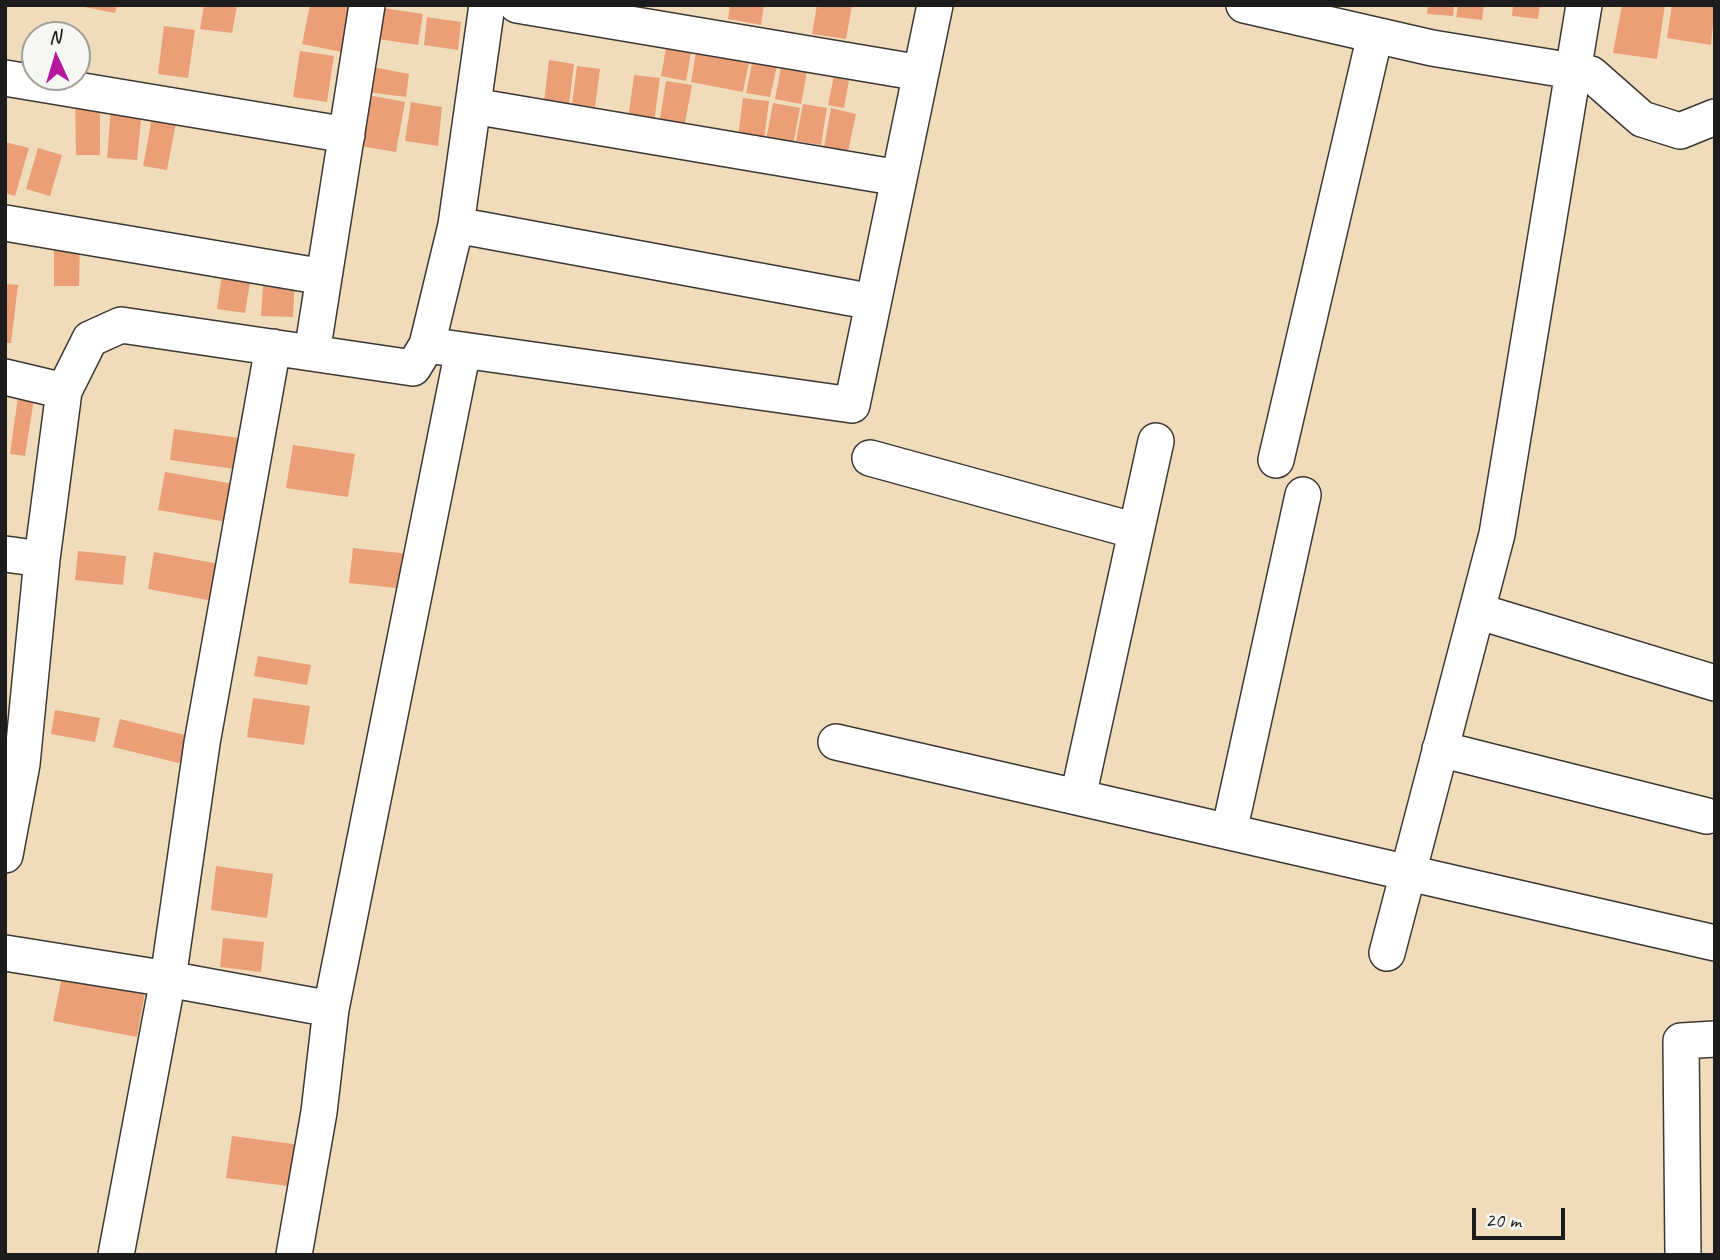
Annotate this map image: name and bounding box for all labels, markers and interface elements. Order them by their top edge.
north arrow [21,21,91,91]
text: N [48,25,61,49]
scale bar [1475,1194,1568,1238]
text: 20 m [1485,1207,1521,1233]

